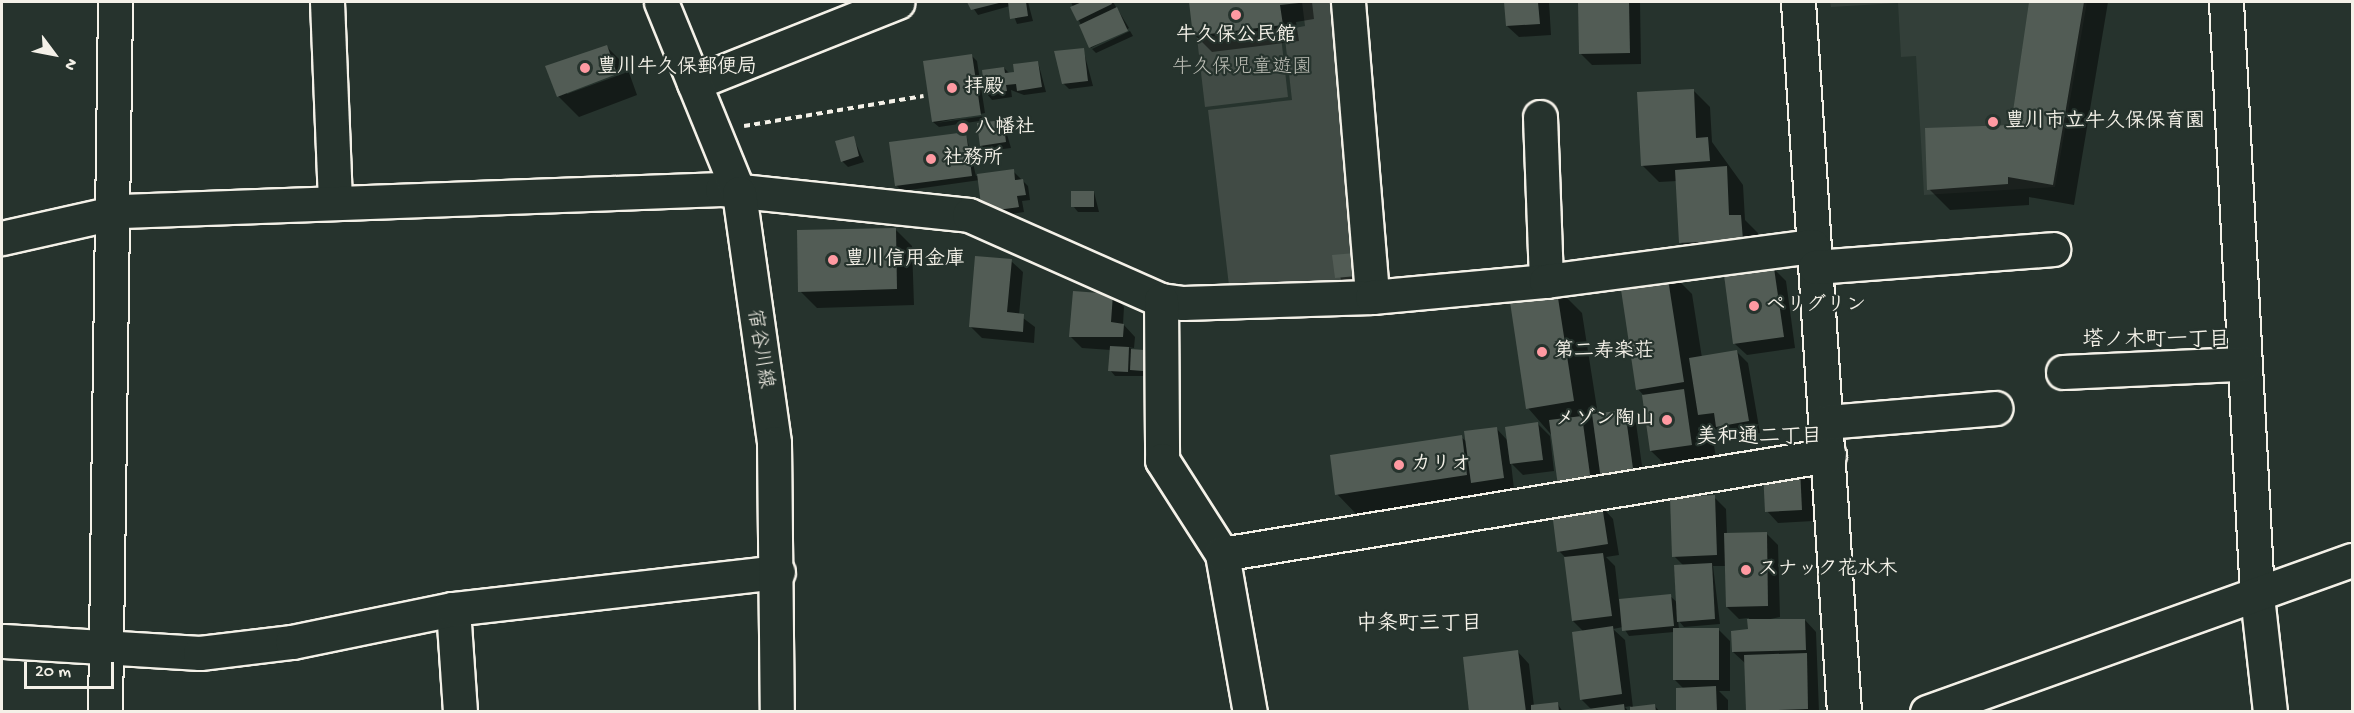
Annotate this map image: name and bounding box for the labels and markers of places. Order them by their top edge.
marker: 牛久保公民館 [1229,8,1243,22]
place label: 牛久保公民館 [1176,24,1296,48]
place label: 豊川牛久保郵便局 [597,56,757,80]
marker: 豊川牛久保郵便局 [578,61,592,75]
place label: 拝殿 [964,76,1004,100]
marker: 拝殿 [945,81,959,95]
place label: 豊川市立牛久保保育園 [2005,110,2205,134]
marker: 豊川市立牛久保保育園 [1986,115,2000,129]
place label: 八幡社 [975,116,1035,140]
marker: 八幡社 [956,121,970,135]
place label: 社務所 [943,147,1003,171]
marker: 社務所 [924,152,938,166]
place label: 豊川信用金庫 [845,248,965,272]
marker: 豊川信用金庫 [826,253,840,267]
place label: ペリグリン [1766,294,1866,318]
marker: ペリグリン [1747,299,1761,313]
place label: 第二寿楽荘 [1554,340,1654,364]
marker: 第二寿楽荘 [1535,345,1549,359]
place label: メゾン陶山 [1555,408,1655,432]
marker: メゾン陶山 [1660,413,1674,427]
place label: カリオ [1411,453,1471,477]
marker: カリオ [1392,458,1406,472]
place label: スナック花水木 [1758,558,1898,582]
marker: スナック花水木 [1739,563,1753,577]

